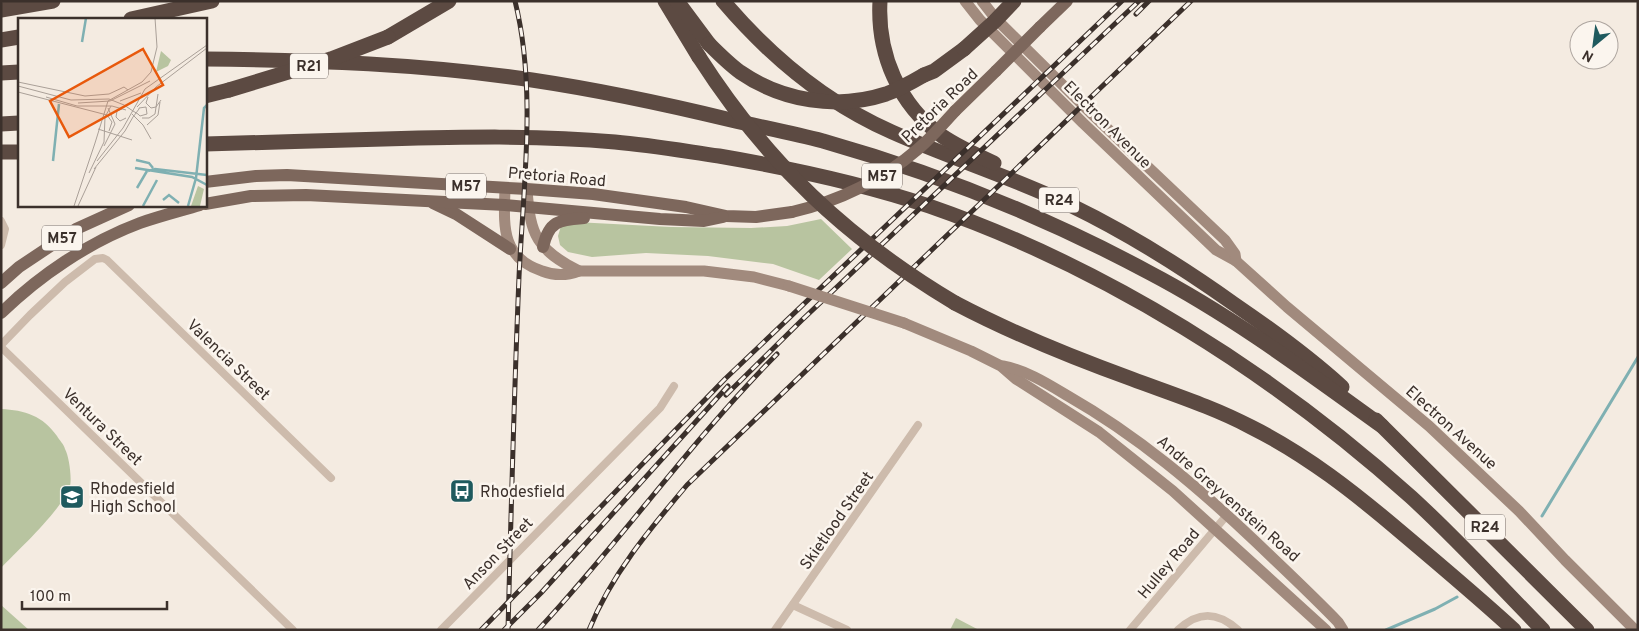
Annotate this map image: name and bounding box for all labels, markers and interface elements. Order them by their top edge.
inset map [18,18,206,206]
north arrow [1569,20,1619,70]
text: N [1580,45,1597,65]
road number: R21 [290,54,328,78]
street label: Pretoria Road [898,65,983,148]
street label: Electron Avenue [1058,77,1155,174]
street label: Pretoria Road [507,164,607,192]
road number: M57 [862,164,902,188]
road number: M57 [446,174,486,198]
road number: R24 [1039,188,1079,212]
road number: M57 [42,226,82,250]
street label: Valencia Street [182,316,273,405]
street label: Electron Avenue [1401,382,1501,475]
street label: Ventura Street [57,384,146,471]
street label: Andre Greyvenstein Road [1152,432,1303,567]
street label: Skietlood Street [796,468,879,574]
bus stop icon: Rhodesfield [449,478,475,504]
place label: Rhodesfield High School [90,480,176,518]
place label: Rhodesfield [480,483,565,503]
school or university icon: Rhodesfield High School [59,484,85,510]
street label: Anson Street [459,514,538,595]
road number: R24 [1465,514,1505,540]
street label: Hulley Road [1134,525,1205,604]
scale bar [22,578,168,610]
text: 100 m [30,588,71,607]

